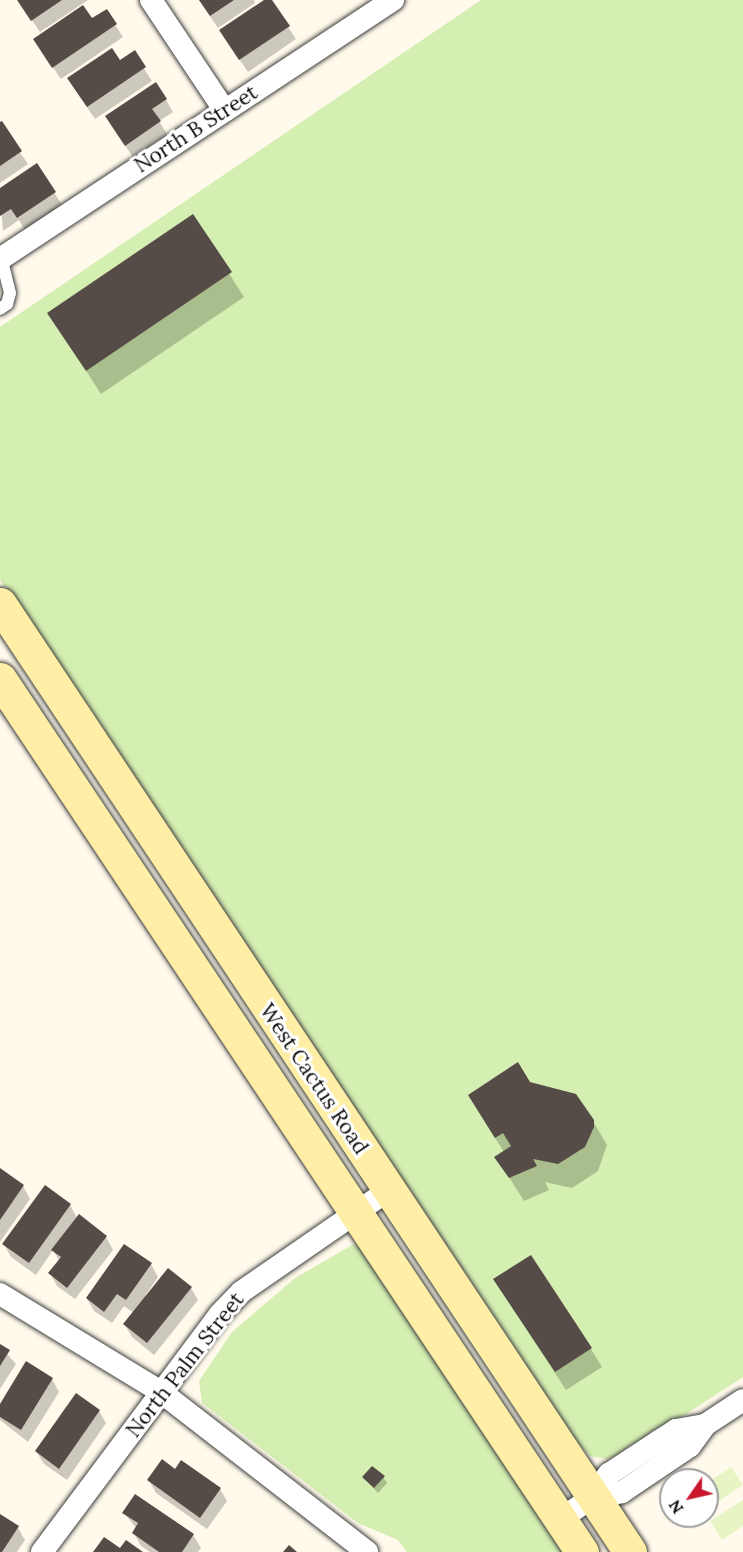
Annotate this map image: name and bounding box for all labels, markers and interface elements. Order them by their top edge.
street label: North B Street [130,80,262,178]
street label: West Cactus Road [254,999,374,1159]
street label: North Palm Street [121,1288,249,1442]
north arrow [659,1468,719,1528]
text: N [664,1496,687,1518]

